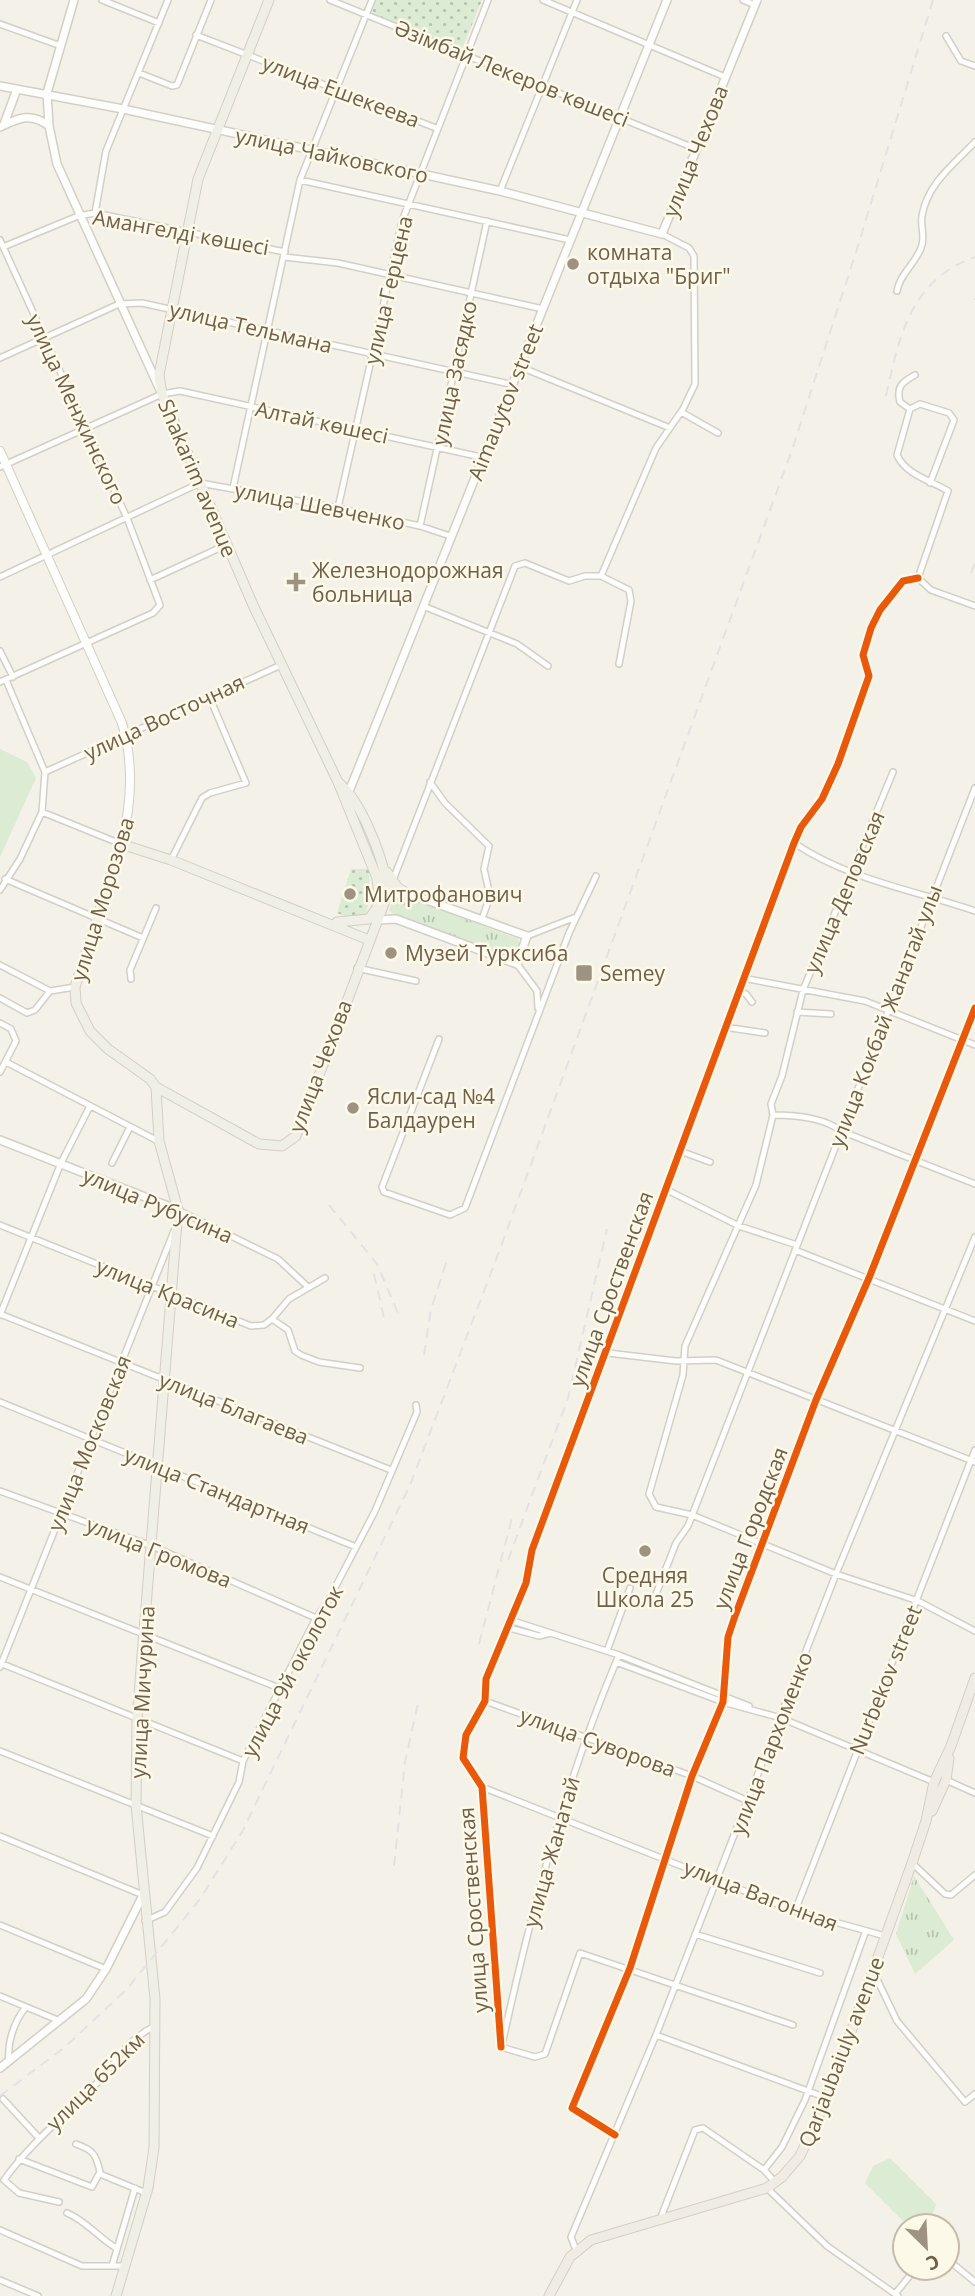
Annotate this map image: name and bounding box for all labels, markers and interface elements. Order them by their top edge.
street label: Әзімбай Лекеров көшесі [391,13,633,133]
street label: улица Ешекеева [258,48,424,134]
street label: улица Чехова [656,81,734,221]
street label: улица Чайковского [233,121,431,189]
street label: Амангелді көшесі [91,203,271,261]
street label: улица Герцена [357,213,419,367]
place label: комната отдыха "Бриг" [587,238,731,290]
marker: комната отдыха "Бриг" [565,256,581,272]
street label: улица Тельмана [167,295,335,359]
street label: улица Засядко [425,298,483,448]
street label: улица Менжинского [20,309,134,509]
street label: Aimauytov street [461,320,549,484]
street label: Алтай көшесі [253,394,391,450]
street label: Shakarim avenue [152,395,244,561]
street label: улица Шевченко [232,476,408,536]
place label: Железнодорожная больница [312,556,504,608]
marker: Железнодорожная больница [286,572,306,592]
street label: улица Восточная [79,667,249,767]
street label: улица Деповская [797,806,891,978]
street label: улица Морозова [64,814,140,984]
place label: Митрофанович [364,880,522,908]
street label: улица Кокбай Жанатай улы [822,881,948,1151]
marker: Митрофанович [342,886,358,902]
place label: Музей Турксиба [405,939,569,967]
marker: Музей Турксиба [383,945,399,961]
place label: Semey [600,959,666,987]
marker: Semey [574,963,594,983]
street label: улица Чехова [282,996,358,1136]
place label: Ясли-сад №4 Балдаурен [367,1082,495,1134]
marker: Ясли-сад №4 Балдаурен [345,1100,361,1116]
street label: улица Рубусина [79,1161,237,1249]
street label: улица Сроственская [563,1187,659,1391]
street label: улица Красина [92,1252,244,1334]
street label: улица Московская [41,1351,137,1535]
street label: улица Благаева [155,1365,313,1451]
street label: улица Стандартная [120,1440,314,1540]
street label: улица Городская [706,1443,794,1613]
street label: улица Громова [82,1510,236,1594]
marker: Средняя Школа 25 [637,1543,653,1559]
place label: Средняя Школа 25 [596,1561,694,1613]
street label: улица 9й околоток [235,1580,349,1762]
street label: Nurbekov street [842,1601,928,1759]
street label: улица Мичурина [123,1605,161,1779]
street label: улица Пархоменко [723,1648,819,1838]
street label: улица Суворова [516,1701,680,1783]
street label: улица Жанатай [516,1773,586,1931]
street label: улица Сроственская [452,1806,494,2014]
street label: улица Вагонная [680,1853,842,1937]
street label: Qarjaubaiuly avenue [792,1953,890,2151]
street label: улица 652км [40,2026,150,2136]
north arrow [891,2212,961,2282]
text: С [922,2248,944,2277]

